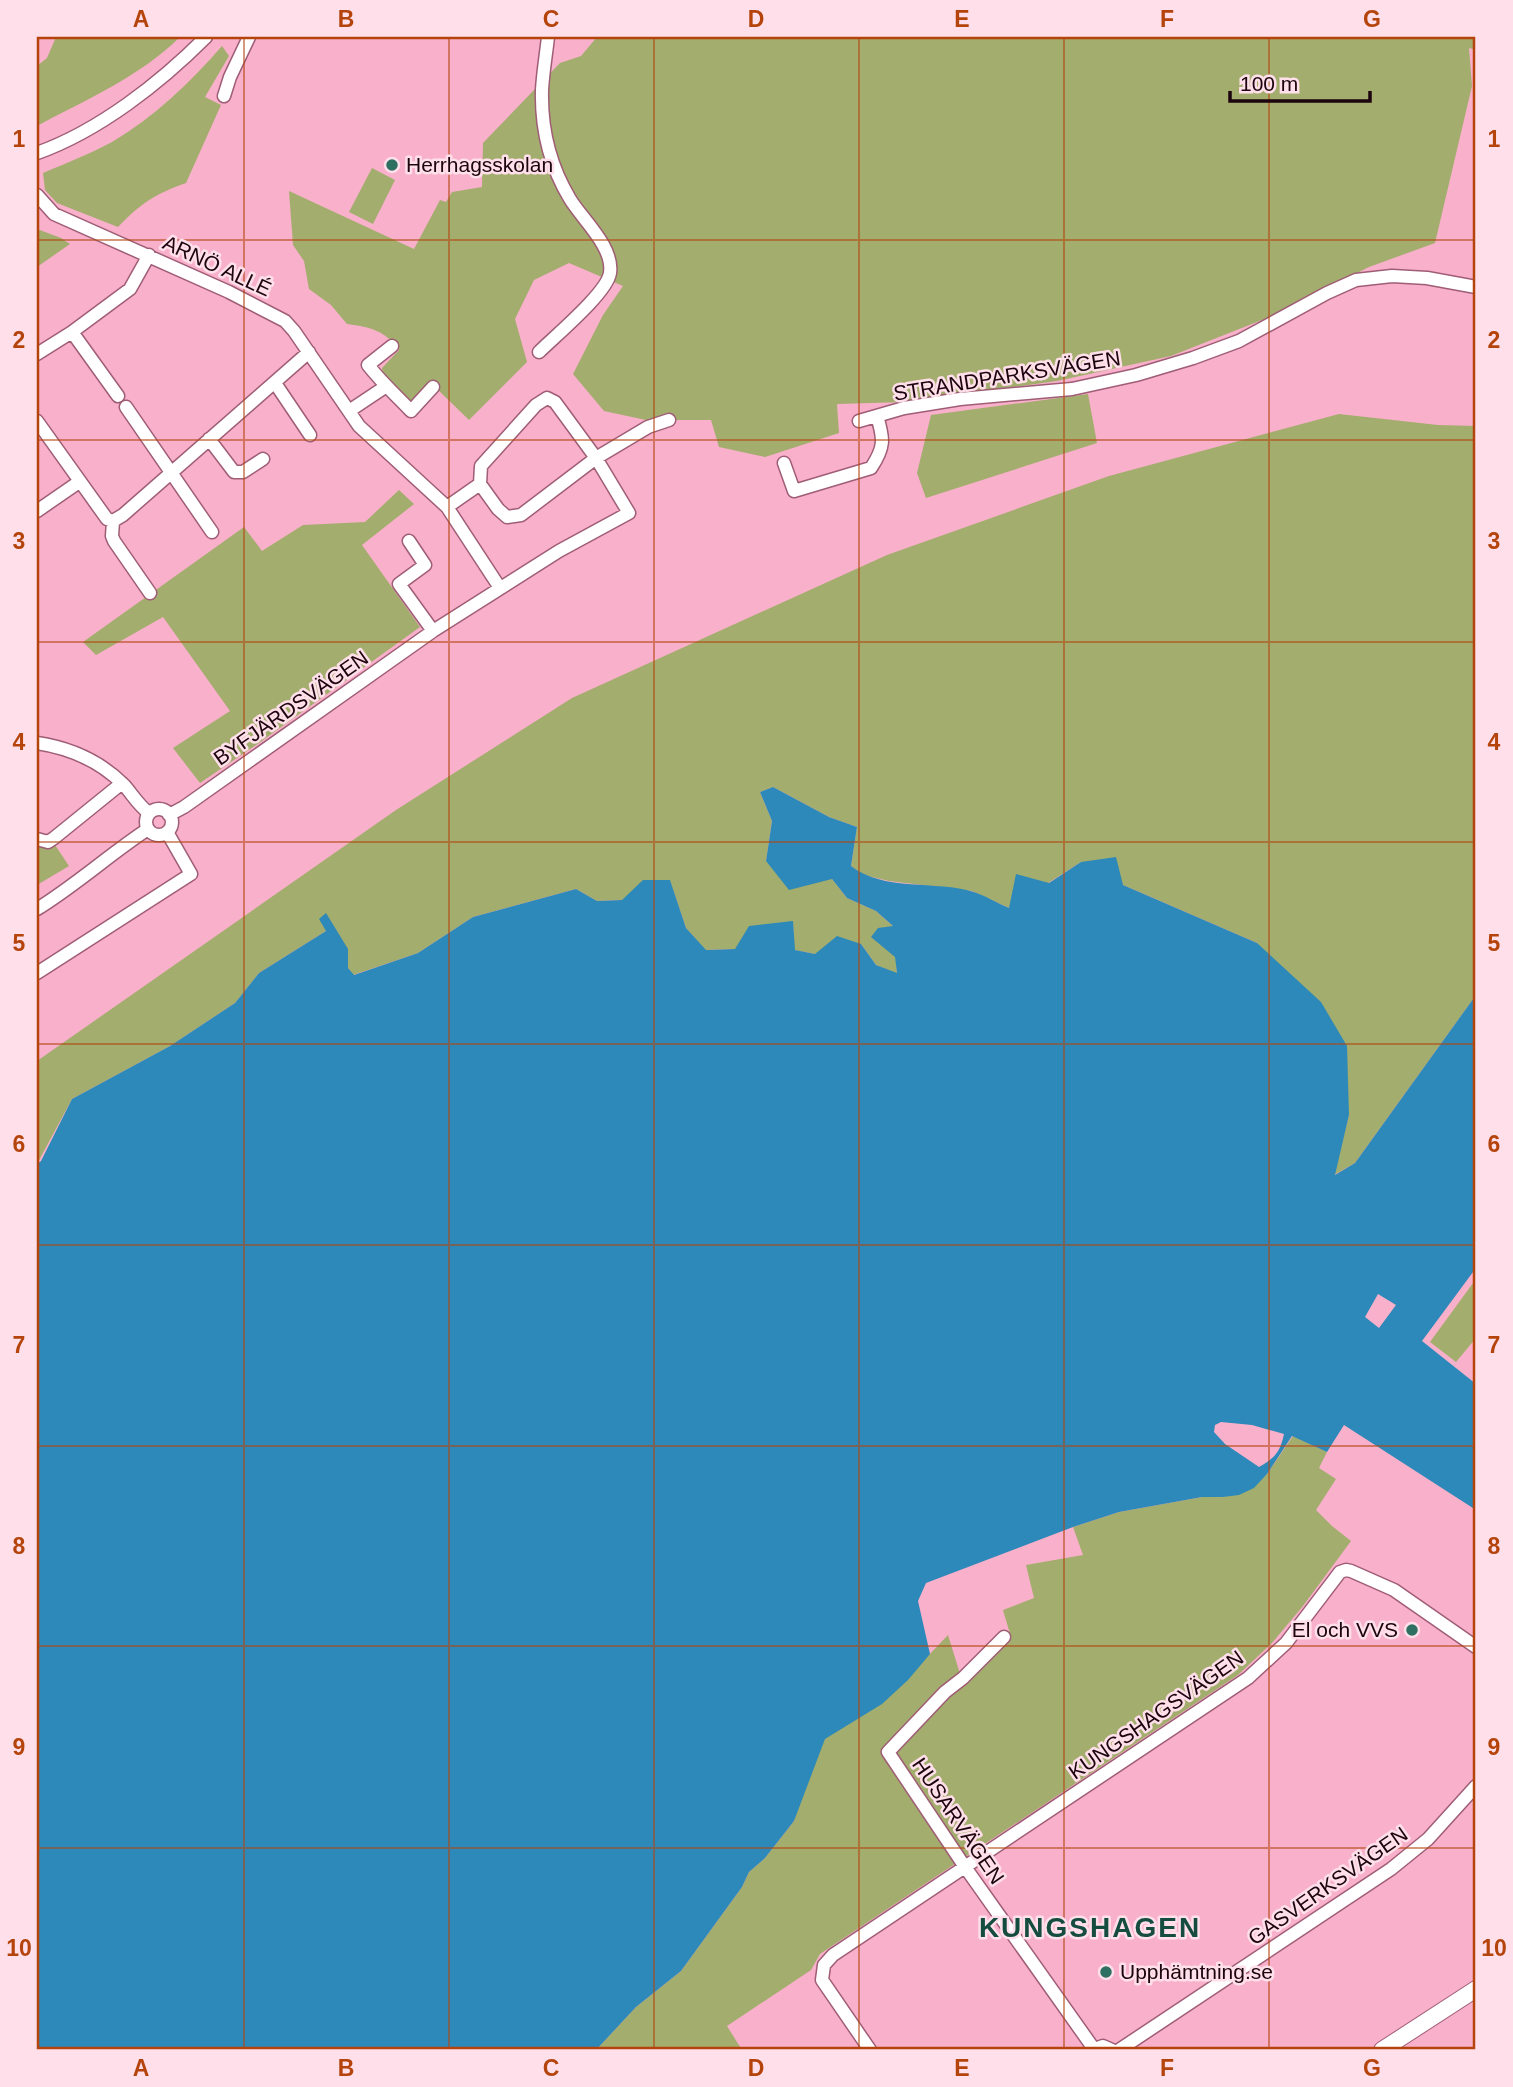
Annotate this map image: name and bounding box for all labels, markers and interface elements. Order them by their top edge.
text: A [133,6,149,32]
text: B [338,6,354,32]
text: C [543,6,559,32]
text: D [748,6,764,32]
text: E [954,6,970,32]
text: F [1160,6,1174,32]
text: G [1363,6,1381,32]
scale bar [1230,60,1370,104]
text: 100 m [1240,72,1298,95]
text: 1 [13,126,26,152]
text: 1 [1488,126,1501,152]
place label: Herrhagsskolan [406,153,553,176]
marker: Herrhagsskolan [384,157,400,173]
street label: ARNÖ ALLÉ [159,230,275,301]
text: 2 [13,327,25,353]
text: 2 [1488,327,1500,353]
street label: STRANDPARKSVÄGEN [892,346,1122,405]
text: 3 [13,528,25,554]
text: 3 [1488,528,1500,554]
street label: BYFJÄRDSVÄGEN [209,646,372,770]
text: 4 [13,729,26,755]
text: 4 [1488,729,1501,755]
text: 5 [13,930,26,956]
text: 5 [1488,930,1501,956]
text: 6 [13,1131,25,1157]
text: 6 [1488,1131,1500,1157]
text: 7 [13,1332,25,1358]
text: 7 [1488,1332,1500,1358]
text: 8 [13,1533,26,1559]
text: 8 [1488,1533,1501,1559]
place label: El och VVS [1292,1618,1398,1641]
marker: El och VVS [1404,1622,1420,1638]
street label: KUNGSHAGSVÄGEN [1064,1646,1247,1784]
text: 9 [13,1734,25,1760]
text: 9 [1488,1734,1500,1760]
street label: HUSARVÄGEN [908,1753,1009,1888]
street label: GASVERKSVÄGEN [1244,1822,1412,1949]
district label: KUNGSHAGEN [979,1912,1201,1943]
text: 10 [6,1935,32,1961]
text: 10 [1481,1935,1507,1961]
place label: Upphämtning.se [1120,1960,1273,1983]
marker: Upphämtning.se [1098,1964,1114,1980]
text: A [133,2055,149,2081]
text: B [338,2055,354,2081]
text: C [543,2055,559,2081]
text: D [748,2055,764,2081]
text: E [954,2055,970,2081]
text: F [1160,2055,1174,2081]
text: G [1363,2055,1381,2081]

